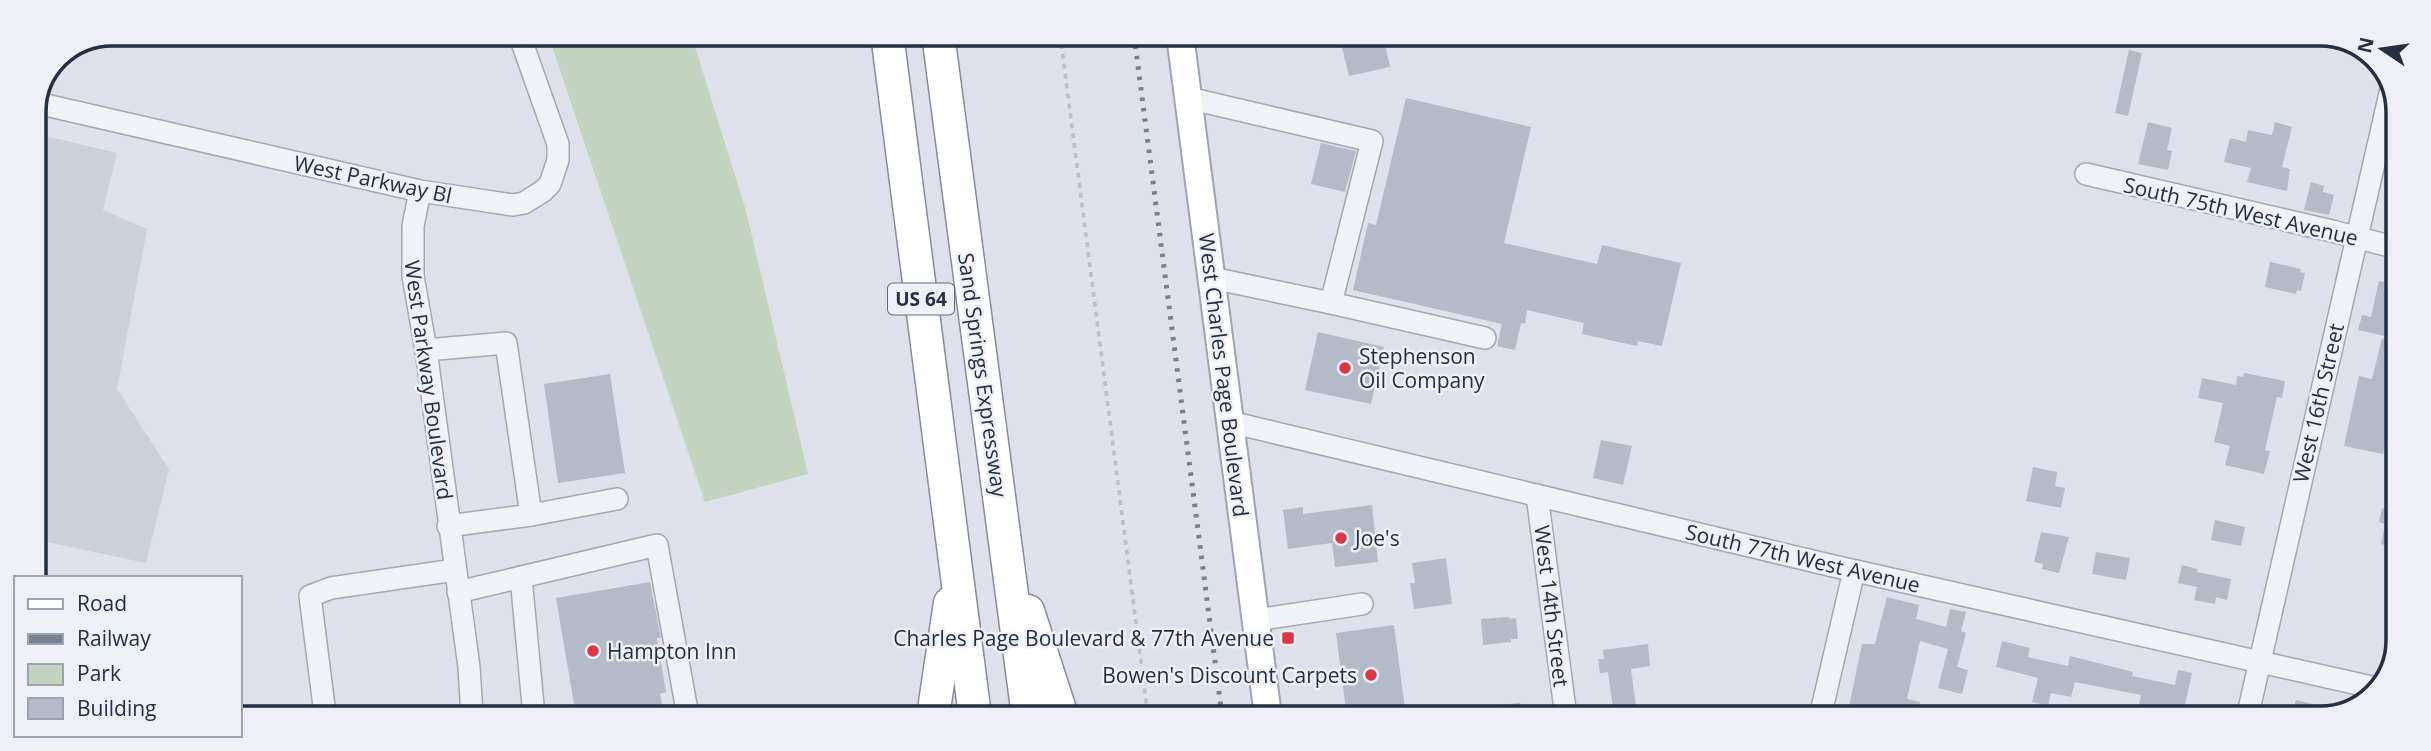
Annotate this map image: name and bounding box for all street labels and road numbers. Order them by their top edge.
street label: West Parkway Bl [291,149,455,209]
street label: South 75th West Avenue [2121,170,2361,252]
street label: West Charles Page Boulevard [1193,231,1255,519]
street label: Sand Springs Expressway [952,251,1014,500]
street label: West Parkway Boulevard [398,258,460,502]
road number: US 64 [888,284,954,314]
street label: West 16th Street [2286,321,2350,485]
street label: South 77th West Avenue [1683,517,1923,599]
street label: West 14th Street [1528,524,1576,688]

